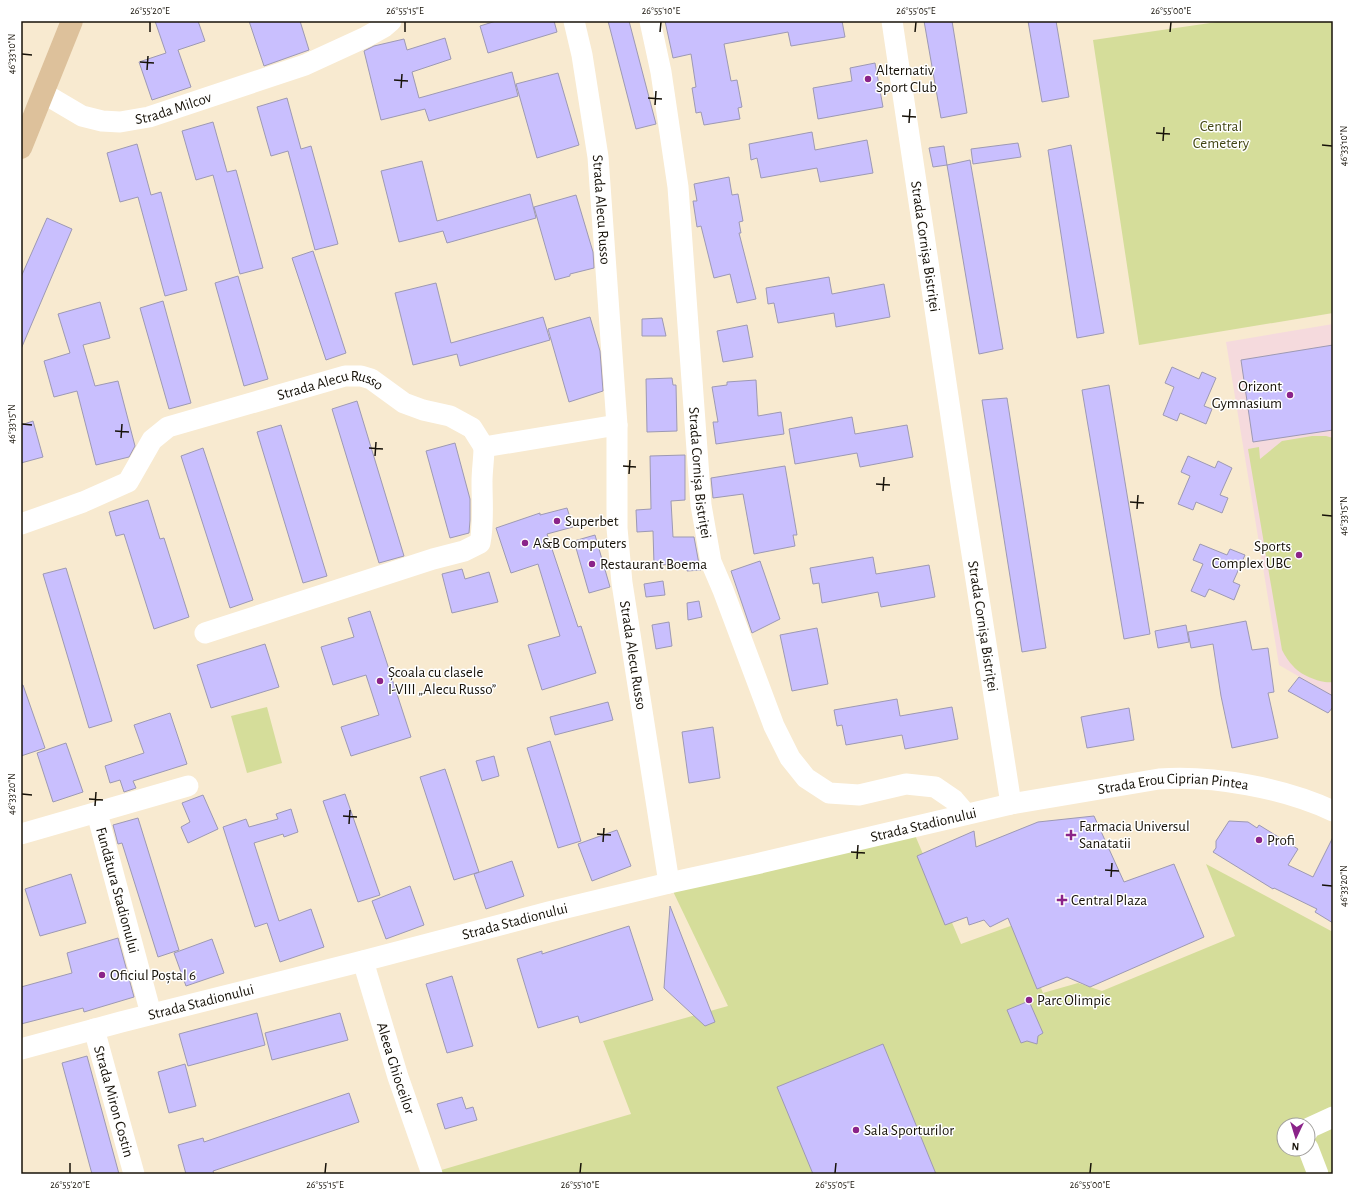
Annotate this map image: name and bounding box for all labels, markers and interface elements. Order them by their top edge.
text: 26°55'20"E [130,6,170,16]
text: 26°55'15"E [386,6,424,16]
text: 26°55'10"E [642,6,680,16]
text: 26°55'05"E [896,6,936,16]
text: 26°55'00"E [1151,6,1191,16]
text: 46°33'10"N [7,34,17,74]
place label: Alternativ Sport Club [876,63,937,95]
marker: Alternativ Sport Club [863,74,873,84]
street label: Strada Milcov [134,90,214,127]
park label: Central Cemetery [1193,119,1250,151]
text: 46°33'10"N [1339,126,1349,166]
street label: Strada Alecu Russo [590,154,613,265]
street label: Strada Cornișa Bistriței [908,180,942,313]
street label: Strada Alecu Russo [276,368,386,403]
place label: Orizont Gymnasium [1212,379,1282,411]
marker: Orizont Gymnasium [1285,390,1295,400]
text: 46°33'15"N [7,404,17,444]
street label: Strada Cornișa Bistriței [686,406,714,540]
text: 46°33'15"N [1339,496,1349,536]
place label: Superbet [565,514,619,529]
marker: Superbet [552,516,562,526]
place label: A&B Computers [533,536,627,551]
marker: A&B Computers [520,538,530,548]
place label: Sports Complex UBC [1212,539,1291,571]
marker: Sports Complex UBC [1294,550,1304,560]
place label: Restaurant Boema [600,557,707,572]
marker: Restaurant Boema [587,559,597,569]
street label: Strada Cornișa Bistriței [965,560,1000,693]
street label: Strada Alecu Russo [617,600,649,711]
place label: Școala cu clasele I-VIII „Alecu Russo” [388,665,496,697]
marker: Școala cu clasele I-VIII „Alecu Russo” [375,676,385,686]
street label: Strada Erou Ciprian Pintea [1097,771,1250,797]
text: 46°33'20"N [7,773,17,815]
street label: Strada Stadionului [869,805,978,845]
place label: Farmacia Universul Sanatatii [1079,819,1190,851]
street label: Fundătura Stadionului [93,826,141,955]
marker: Farmacia Universul Sanatatii [1066,830,1076,840]
place label: Profi [1267,833,1295,848]
marker: Profi [1254,835,1264,845]
text: 46°33'20"N [1339,865,1349,907]
place label: Central Plaza [1071,893,1147,908]
marker: Central Plaza [1056,894,1068,906]
street label: Strada Stadionului [460,901,569,943]
place label: Oficiul Poștal 6 [110,968,196,984]
marker: Oficiul Poștal 6 [97,970,107,980]
street label: Strada Stadionului [147,982,256,1023]
place label: Parc Olimpic [1037,993,1110,1008]
marker: Parc Olimpic [1024,995,1034,1005]
street label: Aleea Ghioceilor [374,1020,417,1116]
street label: Strada Miron Costin [91,1044,136,1159]
north arrow [1276,1117,1316,1157]
place label: Sala Sporturilor [864,1123,954,1138]
marker: Sala Sporturilor [851,1125,861,1135]
text: N [1291,1141,1300,1152]
text: 26°55'20"E [50,1180,90,1190]
text: 26°55'15"E [306,1180,344,1190]
text: 26°55'10"E [561,1180,599,1190]
text: 26°55'05"E [815,1180,855,1190]
text: 26°55'00"E [1070,1180,1110,1190]

